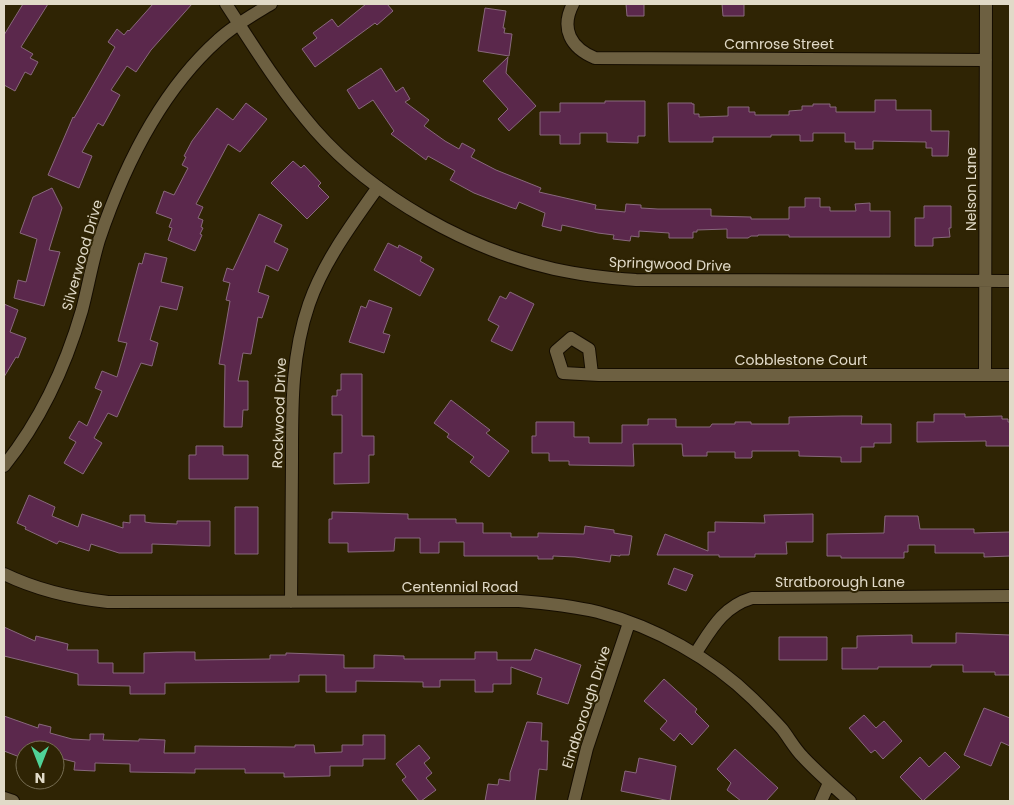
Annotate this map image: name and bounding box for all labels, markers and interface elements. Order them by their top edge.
street label: Camrose Street [724,34,834,54]
street label: Nelson Lane [961,147,981,231]
street label: Silverwood Drive [57,197,107,313]
street label: Springwood Drive [608,252,732,276]
street label: Cobblestone Court [735,350,867,370]
street label: Rockwood Drive [267,357,291,469]
street label: Stratborough Lane [775,572,905,592]
street label: Centennial Road [402,577,518,597]
street label: Eindborough Drive [557,643,615,771]
north arrow [15,740,65,790]
text: N [35,768,45,788]

